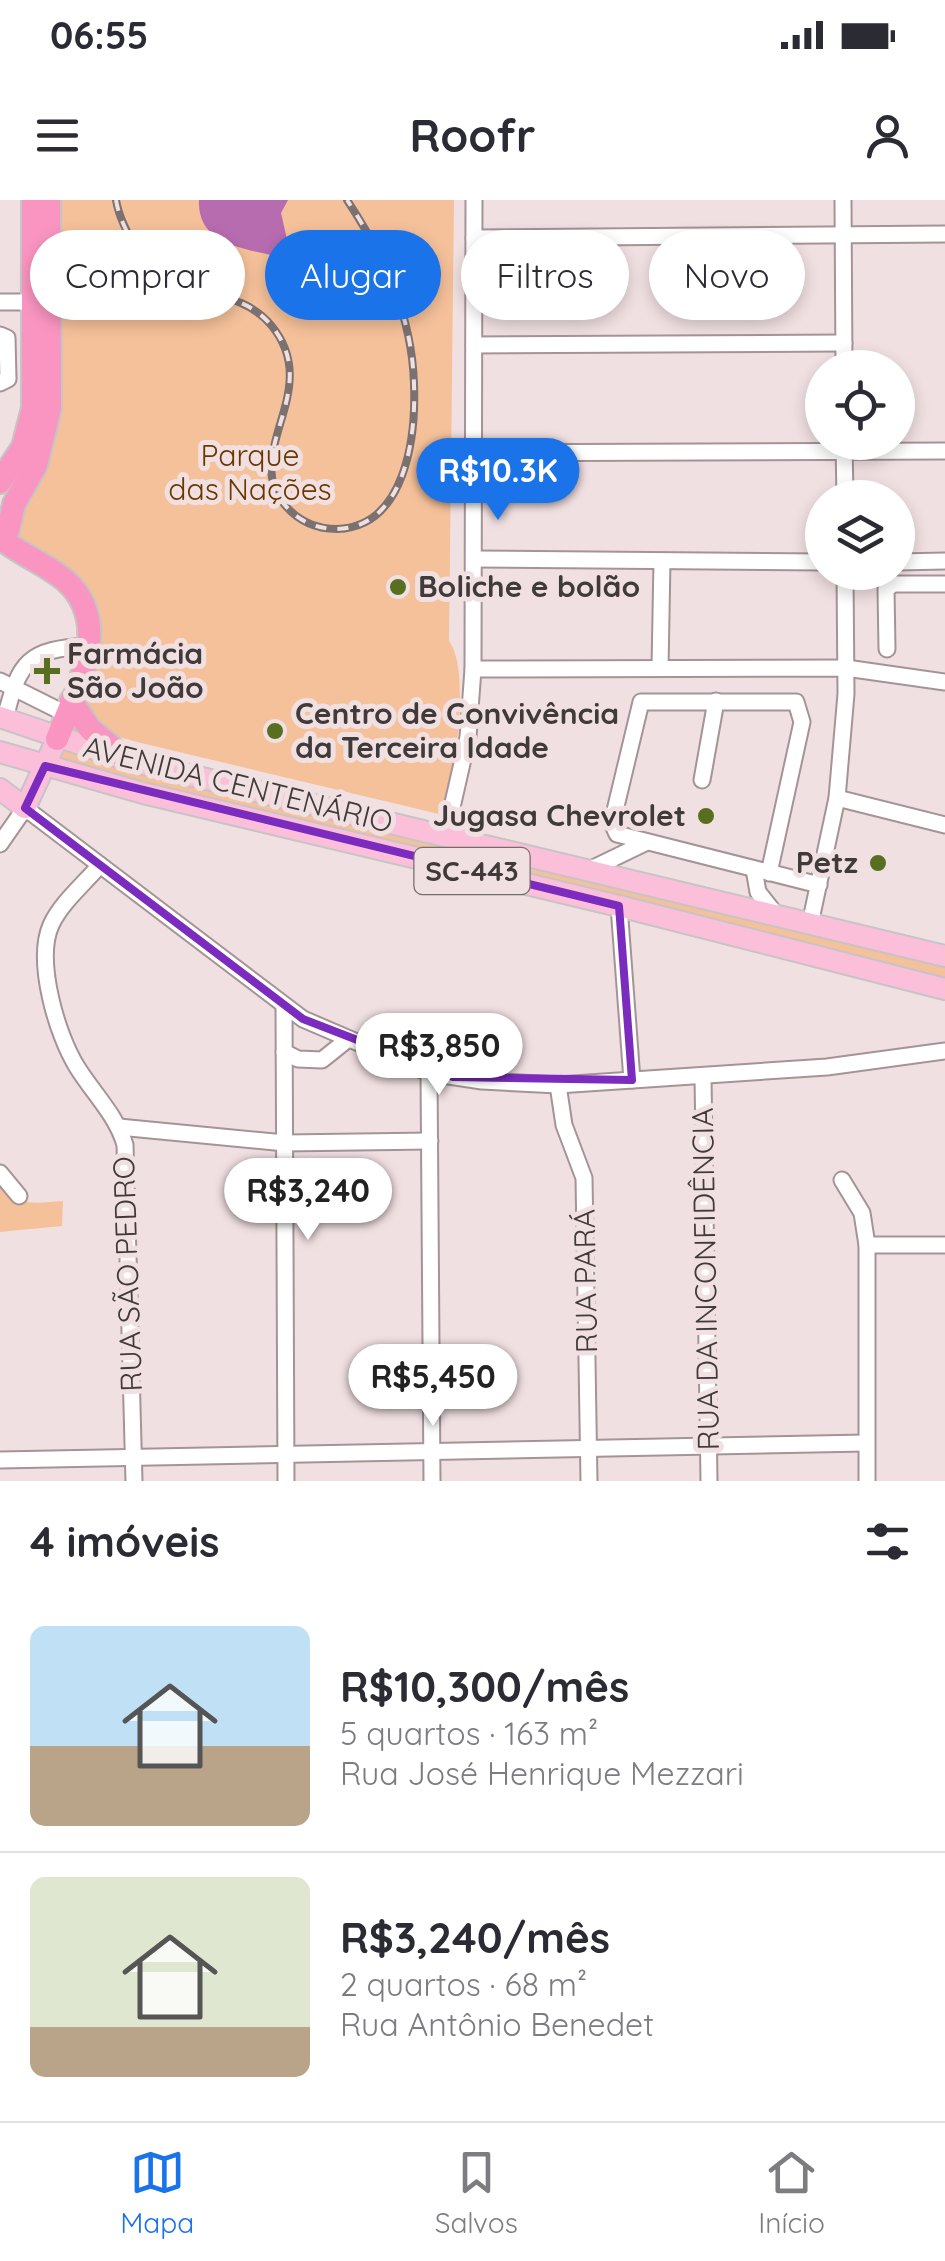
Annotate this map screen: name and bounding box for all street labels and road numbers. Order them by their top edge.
street label: AVENIDA CENTENÁRIO [80,727,397,841]
road number: SC-443 [414,848,530,894]
street label: RUA DA INCONFIDÊNCIA [683,1107,727,1451]
street label: RUA SÃO PEDRO [104,1156,150,1392]
street label: RUA PARÁ [565,1209,605,1353]

